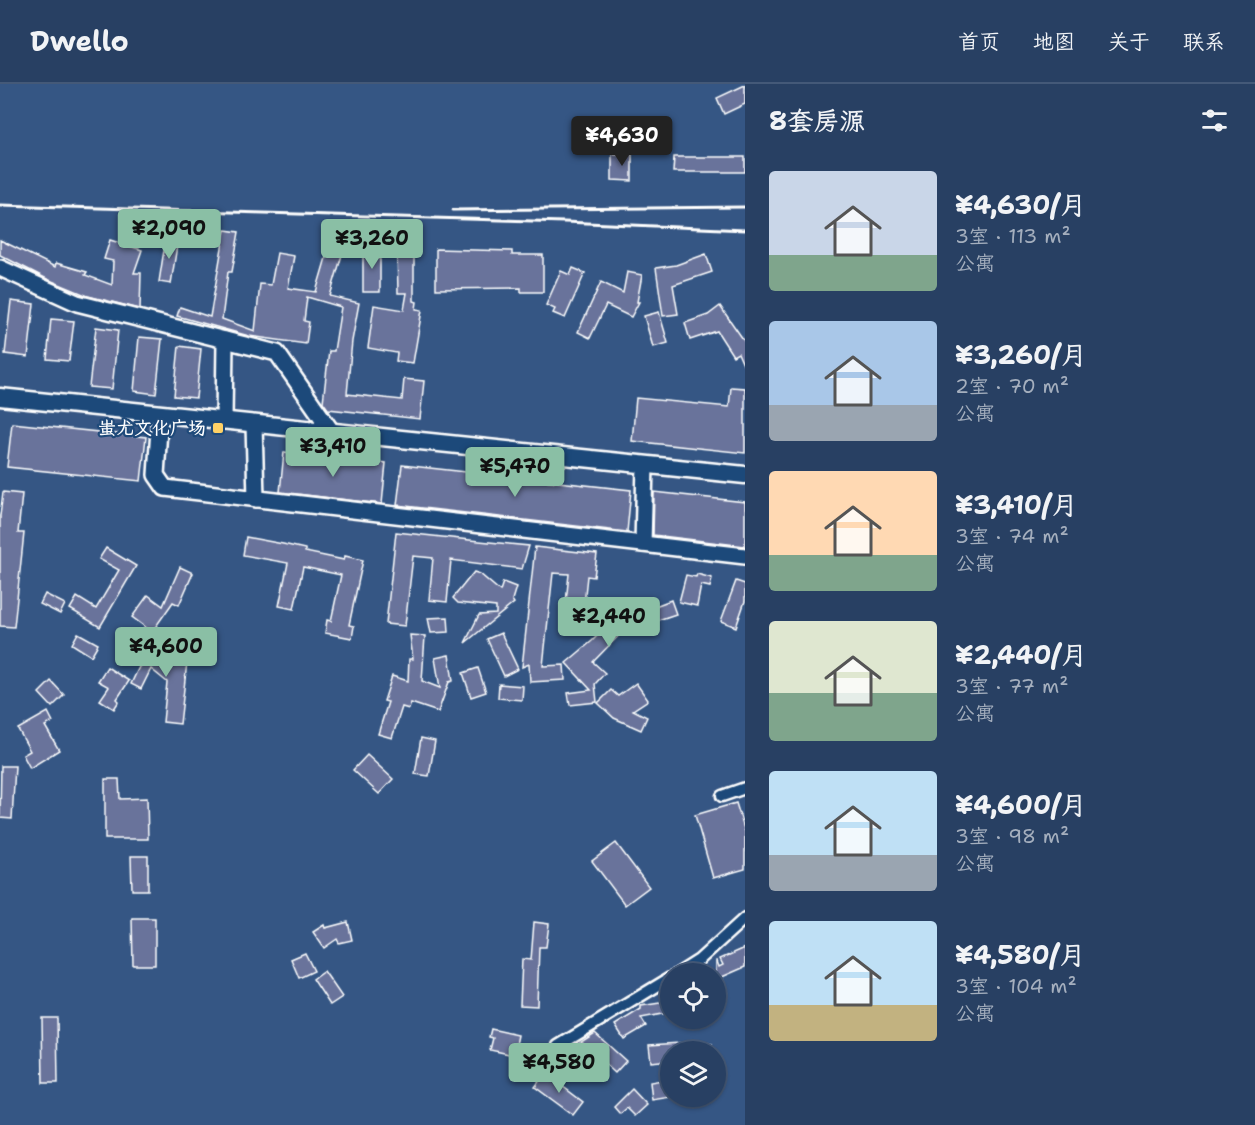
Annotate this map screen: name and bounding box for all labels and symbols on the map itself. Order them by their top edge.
pin: ¥4,630 [573,116,671,167]
pin: ¥2,090 [120,209,218,260]
pin: ¥3,260 [323,219,421,270]
place label: 蚩尤文化广场 [98,416,206,440]
marker: 蚩尤文化广场 [211,421,225,435]
pin: ¥3,410 [284,427,382,478]
pin: ¥5,470 [466,447,564,498]
pin: ¥2,440 [560,597,658,648]
pin: ¥4,600 [117,627,215,678]
pin: ¥4,580 [510,1043,608,1094]

